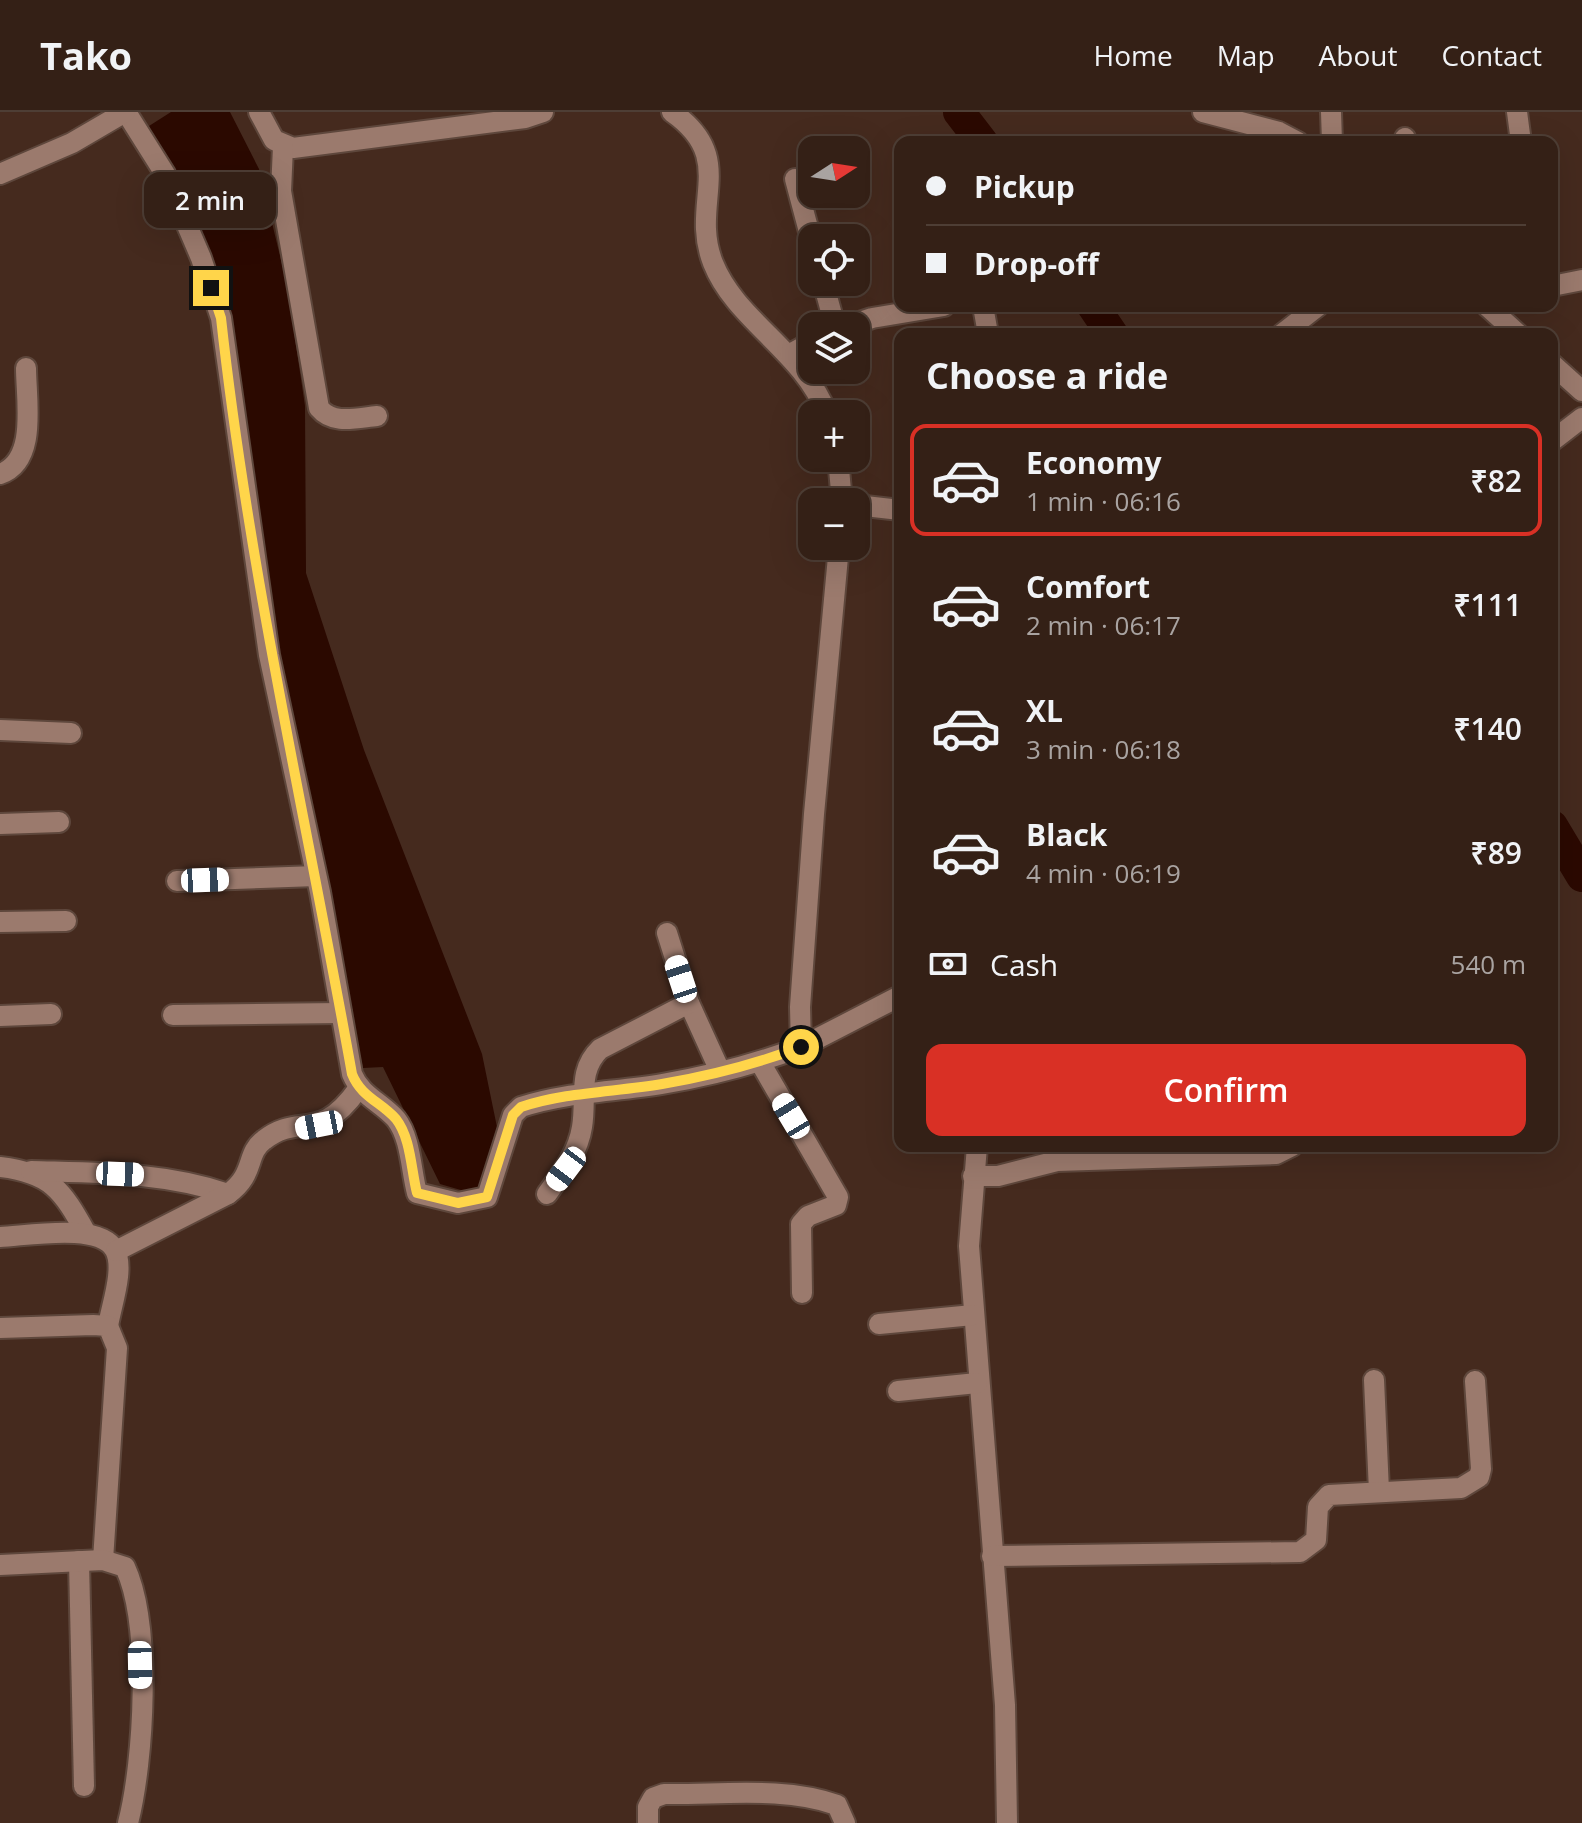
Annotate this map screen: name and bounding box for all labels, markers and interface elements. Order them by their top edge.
text: Tako [40,29,132,81]
text: Home [1094,36,1173,74]
text: Map [1217,36,1275,74]
text: About [1319,36,1397,74]
text: Contact [1441,36,1542,74]
north arrow [798,136,870,208]
map controls [798,136,870,560]
text: Pickup [974,166,1075,207]
callout: 2 min [145,172,277,228]
text: 2 min [175,182,245,218]
button: locate [798,224,870,296]
text: Drop-off [974,243,1099,284]
route end [193,270,229,306]
button: layers [798,312,870,384]
text: Choose a ride [926,351,1168,400]
button: + [798,400,870,472]
text: Economy [1026,442,1162,483]
icon: car [930,444,1002,516]
text: ₹82 [1471,460,1522,501]
text: 1 min · 06:16 [1026,483,1181,519]
button: − [798,488,870,560]
text: Comfort [1026,566,1150,607]
icon: car [930,568,1002,640]
text: ₹111 [1453,584,1522,625]
text: 2 min · 06:17 [1026,607,1181,643]
text: XL [1026,690,1063,731]
icon: car [930,692,1002,764]
text: ₹140 [1453,708,1522,749]
text: 3 min · 06:18 [1026,731,1181,767]
text: Black [1026,814,1107,855]
icon: car [930,816,1002,888]
text: ₹89 [1471,832,1522,873]
text: 4 min · 06:19 [1026,855,1181,891]
car [181,867,229,893]
icon: cash [926,942,970,986]
text: Cash [990,944,1058,985]
text: 540 m [1451,946,1526,982]
car [662,952,700,1006]
route start [783,1029,819,1065]
button: Confirm [926,1044,1526,1136]
car [768,1089,814,1143]
car [293,1109,345,1141]
car [542,1143,590,1195]
car [96,1161,144,1187]
car [128,1641,152,1689]

